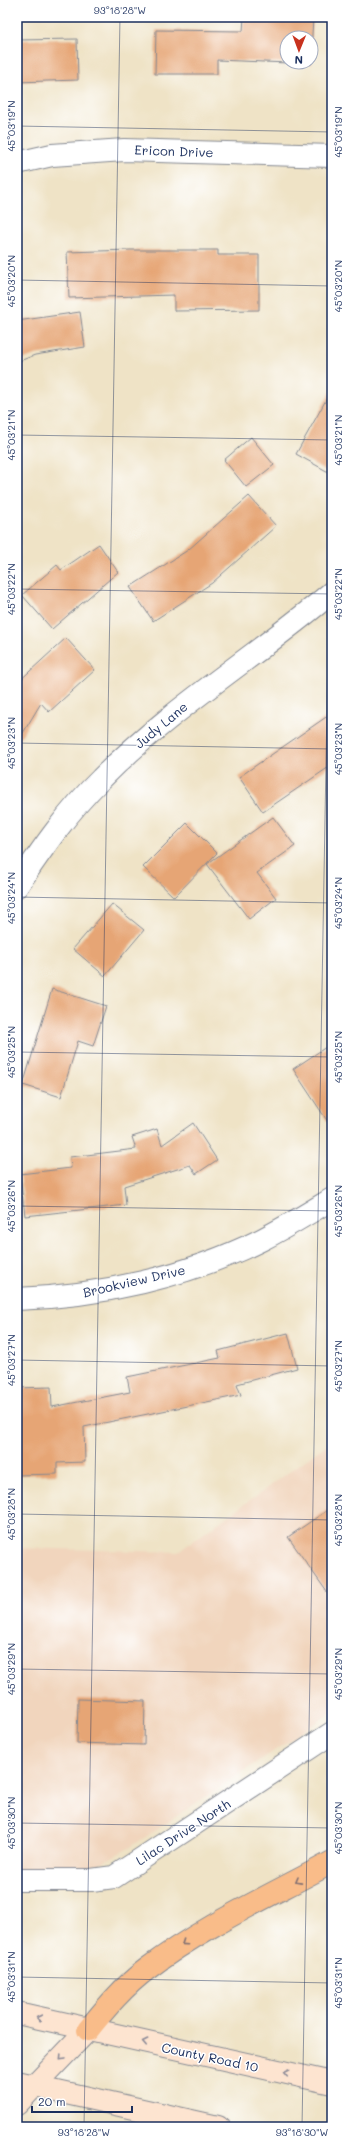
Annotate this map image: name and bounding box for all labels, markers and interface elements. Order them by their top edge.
text: 93°18'28"W [94,3,146,17]
north arrow [279,30,319,70]
text: N [295,53,303,68]
text: 45°03'19"N [4,100,18,152]
text: 45°03'19"N [331,106,345,158]
street label: Ericon Drive [134,141,214,160]
text: 45°03'20"N [4,255,18,307]
text: 45°03'20"N [331,260,345,312]
text: 45°03'21"N [4,410,18,460]
text: 45°03'21"N [331,415,345,465]
text: 45°03'22"N [4,563,18,615]
text: 45°03'22"N [331,568,345,620]
street label: Judy Lane [131,698,191,752]
text: 45°03'23"N [4,717,18,769]
text: 45°03'23"N [331,723,345,775]
text: 45°03'24"N [4,872,18,924]
text: 45°03'24"N [331,877,345,929]
text: 45°03'25"N [4,1026,18,1078]
text: 45°03'25"N [331,1031,345,1083]
text: 45°03'26"N [4,1180,18,1232]
text: 45°03'26"N [331,1185,345,1237]
street label: Brookview Drive [81,1260,187,1301]
text: 45°03'27"N [4,1334,18,1386]
text: 45°03'27"N [331,1340,345,1392]
text: 45°03'28"N [4,1488,18,1540]
text: 45°03'28"N [331,1494,345,1546]
text: 45°03'29"N [4,1643,18,1695]
text: 45°03'29"N [331,1648,345,1700]
street label: Lilac Drive North [132,1795,233,1868]
text: 45°03'30"N [4,1797,18,1849]
text: 45°03'30"N [331,1802,345,1854]
one-way arrow [295,1876,302,1884]
one-way arrow [181,1938,188,1946]
text: 45°03'31"N [4,1951,18,2003]
text: 45°03'31"N [331,1957,345,2009]
one-way arrow [36,2015,42,2023]
street label: County Road 10 [160,2038,260,2075]
one-way arrow [141,2039,148,2047]
one-way arrow [59,2053,67,2061]
one-way arrow [283,2070,289,2078]
scale bar [32,2088,132,2114]
text: 20 m [38,2093,66,2109]
text: 93°18'28"W [58,2125,110,2139]
text: 93°18'30"W [276,2125,329,2139]

